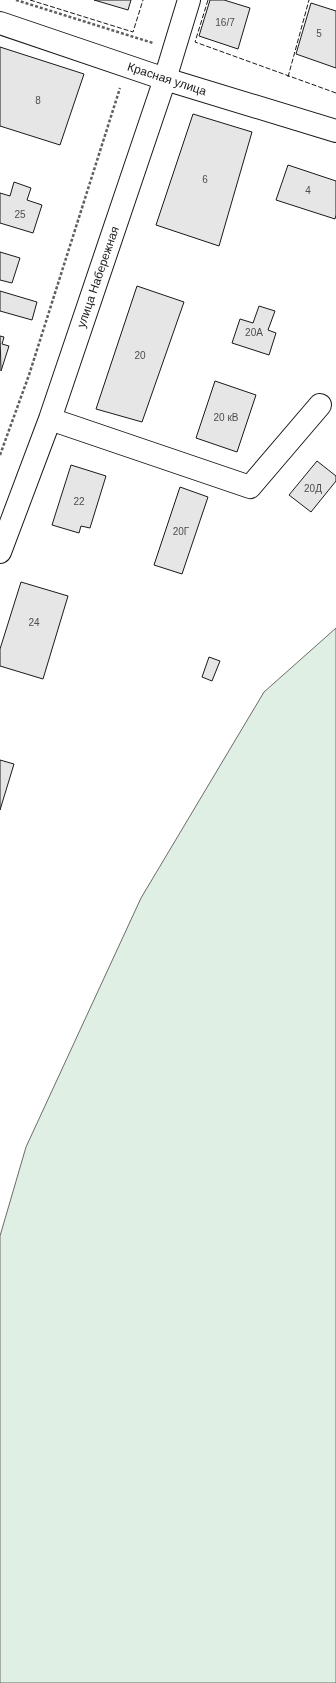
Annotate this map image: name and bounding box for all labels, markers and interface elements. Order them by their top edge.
house number: 16/7 [215,17,235,28]
house number: 5 [316,28,322,39]
street label: Красная улица [126,60,209,98]
house number: 8 [35,95,41,106]
house number: 6 [202,174,208,185]
house number: 4 [305,185,311,196]
house number: 25 [14,209,26,220]
street label: улица Набережная [74,225,122,329]
house number: 20А [245,327,263,338]
house number: 20 [134,350,146,361]
house number: 20 кВ [214,412,239,423]
house number: 20Д [304,483,322,494]
house number: 22 [73,496,85,507]
house number: 20Г [173,526,190,537]
house number: 24 [28,617,40,628]

